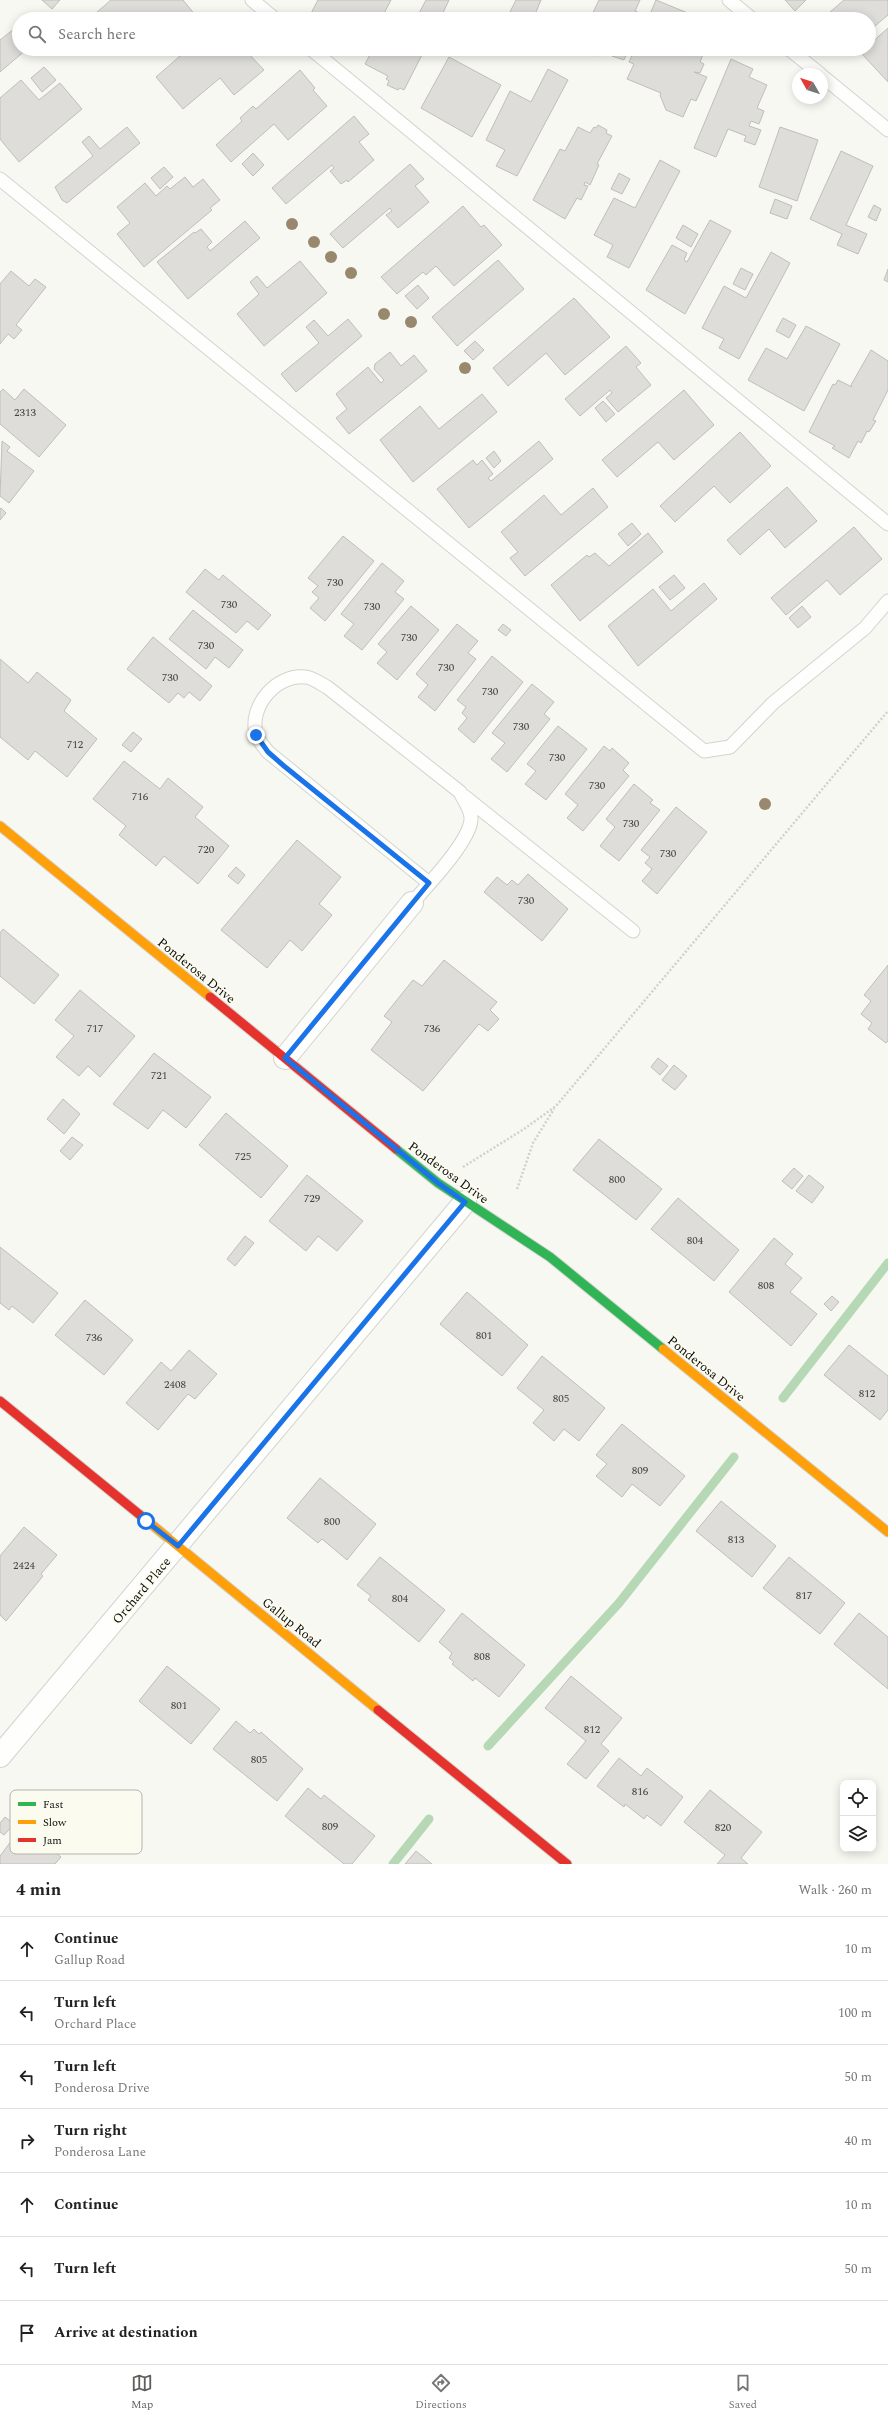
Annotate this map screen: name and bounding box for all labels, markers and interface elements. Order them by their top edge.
search box [12,12,876,56]
icon: search [26,23,48,45]
text: Search here [58,23,136,46]
north arrow [792,68,828,104]
house number: 2313 [14,404,36,421]
house number: 730 [327,574,344,591]
house number: 730 [221,596,238,613]
house number: 730 [364,598,381,615]
house number: 730 [401,629,418,646]
house number: 730 [198,637,215,654]
house number: 730 [438,659,455,676]
house number: 730 [162,669,179,686]
house number: 730 [482,683,499,700]
house number: 730 [513,718,530,735]
route end [247,726,265,744]
house number: 712 [67,736,84,753]
house number: 730 [549,749,566,766]
house number: 730 [589,777,606,794]
house number: 716 [132,788,149,805]
house number: 730 [623,815,640,832]
house number: 720 [198,841,215,858]
house number: 730 [660,845,677,862]
house number: 730 [518,892,535,909]
street label: Ponderosa Drive [153,933,240,1009]
house number: 717 [87,1020,104,1037]
house number: 736 [424,1020,441,1037]
house number: 721 [151,1067,167,1084]
street label: Ponderosa Drive [404,1137,493,1209]
house number: 725 [235,1148,251,1165]
house number: 800 [609,1171,626,1188]
house number: 729 [304,1190,321,1207]
house number: 804 [687,1232,704,1249]
house number: 808 [758,1277,775,1294]
house number: 801 [476,1327,492,1344]
house number: 736 [86,1329,103,1346]
street label: Ponderosa Drive [663,1331,750,1407]
house number: 2408 [164,1376,186,1393]
house number: 812 [859,1385,876,1402]
house number: 805 [553,1390,569,1407]
house number: 809 [632,1462,649,1479]
route start [137,1512,155,1530]
house number: 800 [324,1513,341,1530]
house number: 813 [728,1531,745,1548]
street label: Orchard Place [108,1553,176,1629]
house number: 2424 [13,1557,35,1574]
house number: 817 [796,1587,813,1604]
house number: 804 [392,1590,409,1607]
street label: Gallup Road [257,1593,325,1653]
house number: 808 [474,1648,491,1665]
house number: 801 [171,1697,187,1714]
house number: 812 [584,1721,601,1738]
house number: 805 [251,1751,267,1768]
map controls [840,1780,876,1852]
button: locate [840,1780,876,1816]
house number: 816 [632,1783,649,1800]
legend [10,1790,142,1854]
text: Fast [43,1796,64,1813]
text: Slow [43,1814,67,1831]
button: layers [840,1816,876,1852]
house number: 809 [322,1818,339,1835]
house number: 820 [715,1819,732,1836]
text: Jam [43,1832,62,1849]
text: 4 min [16,1877,61,1903]
text: Walk · 260 m [798,1880,872,1900]
text: Continue [54,1927,119,1950]
icon: ahead [16,1938,38,1960]
text: 10 m [845,1939,872,1959]
text: Gallup Road [54,1950,125,1970]
text: Turn left [54,1991,116,2014]
icon: left [16,2002,38,2024]
text: 100 m [838,2003,872,2023]
text: Orchard Place [54,2014,136,2034]
text: Turn left [54,2055,116,2078]
icon: left [16,2066,38,2088]
text: 50 m [845,2067,872,2087]
text: Ponderosa Drive [54,2078,149,2098]
text: Turn right [54,2119,127,2142]
icon: right [16,2130,38,2152]
text: 40 m [845,2131,872,2151]
text: Ponderosa Lane [54,2142,146,2162]
text: Continue [54,2193,119,2216]
icon: ahead [16,2194,38,2216]
text: 10 m [845,2195,872,2215]
text: Turn left [54,2257,116,2280]
icon: left [16,2258,38,2280]
text: 50 m [845,2259,872,2279]
text: Arrive at destination [54,2321,198,2344]
icon: arrive [16,2322,38,2344]
tab: Map [131,2372,153,2413]
tab: Directions [415,2372,467,2413]
tab: Saved [729,2372,757,2413]

